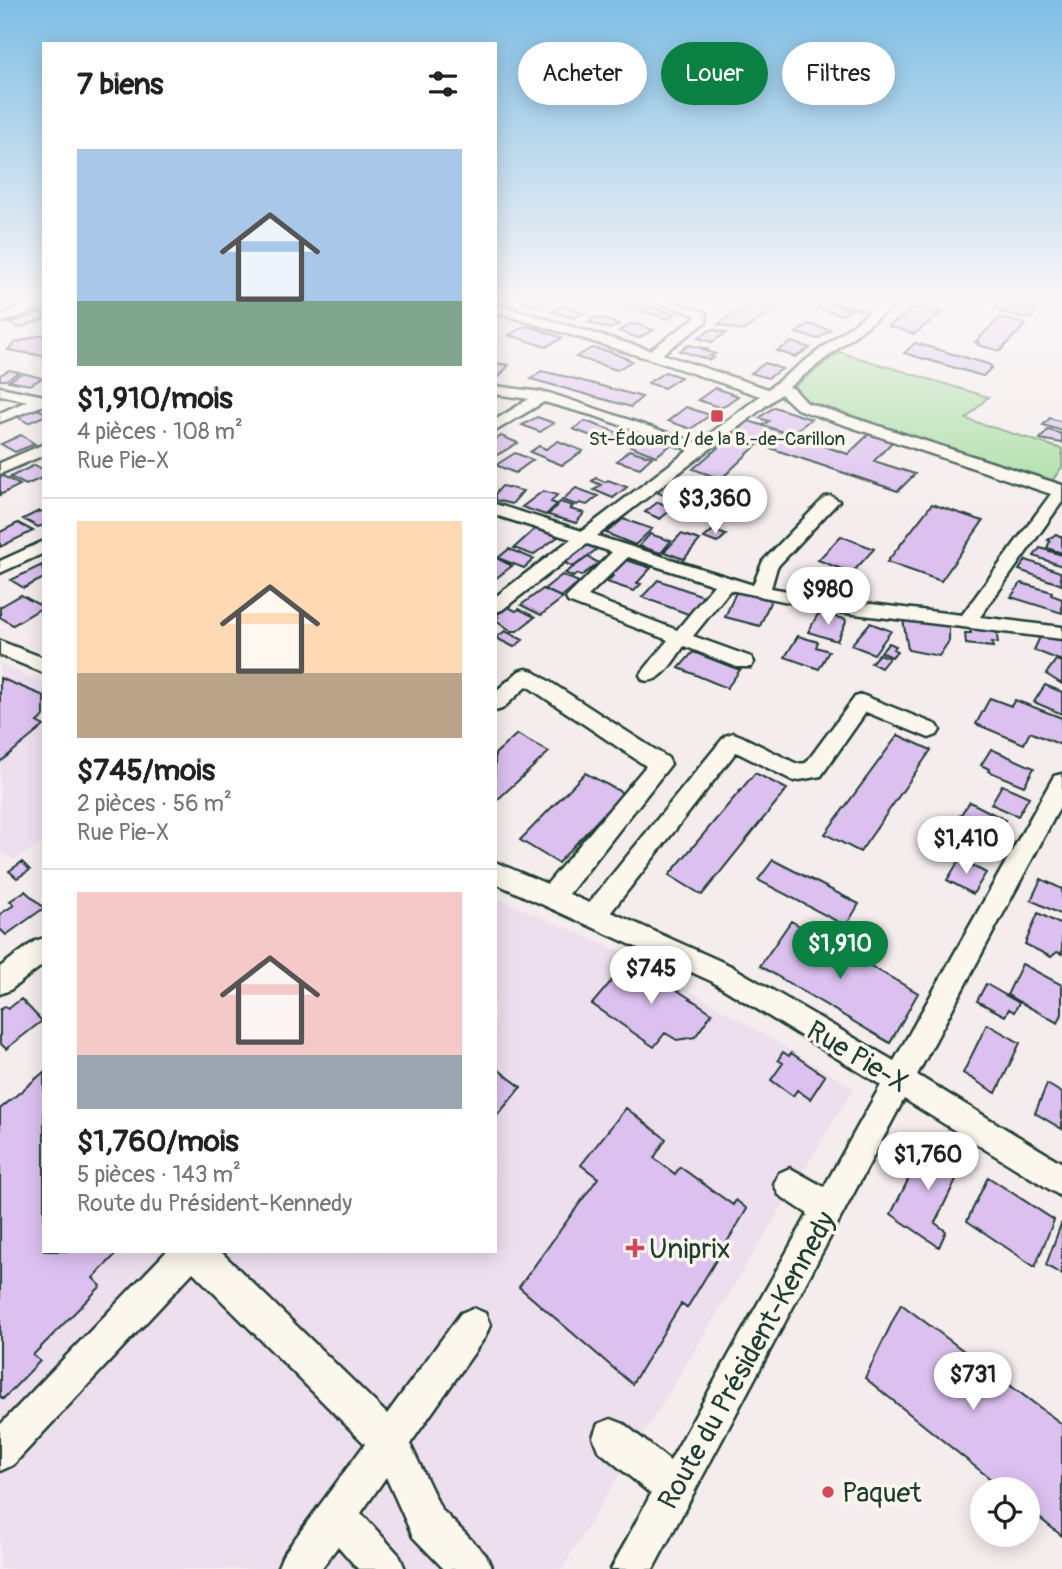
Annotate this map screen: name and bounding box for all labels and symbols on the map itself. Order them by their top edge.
marker: St-Édouard / de la B.-de-Carillon [709,408,725,424]
place label: St-Édouard / de la B.-de-Carillon [589,427,845,451]
pin: $3,360 [658,476,772,536]
pin: $980 [787,568,869,627]
pin: $1,410 [909,816,1023,876]
pin: $1,910 [783,922,897,981]
pin: $745 [610,946,692,1006]
street label: Rue Pie-X [800,1013,914,1101]
pin: $1,760 [871,1132,985,1192]
street label: Route du Président-Kennedy [651,1206,844,1516]
place label: Uniprix [649,1232,731,1267]
marker: Uniprix [627,1240,643,1256]
pin: $731 [932,1352,1014,1412]
place label: Paquet [842,1476,922,1511]
marker: Paquet [820,1484,836,1500]

